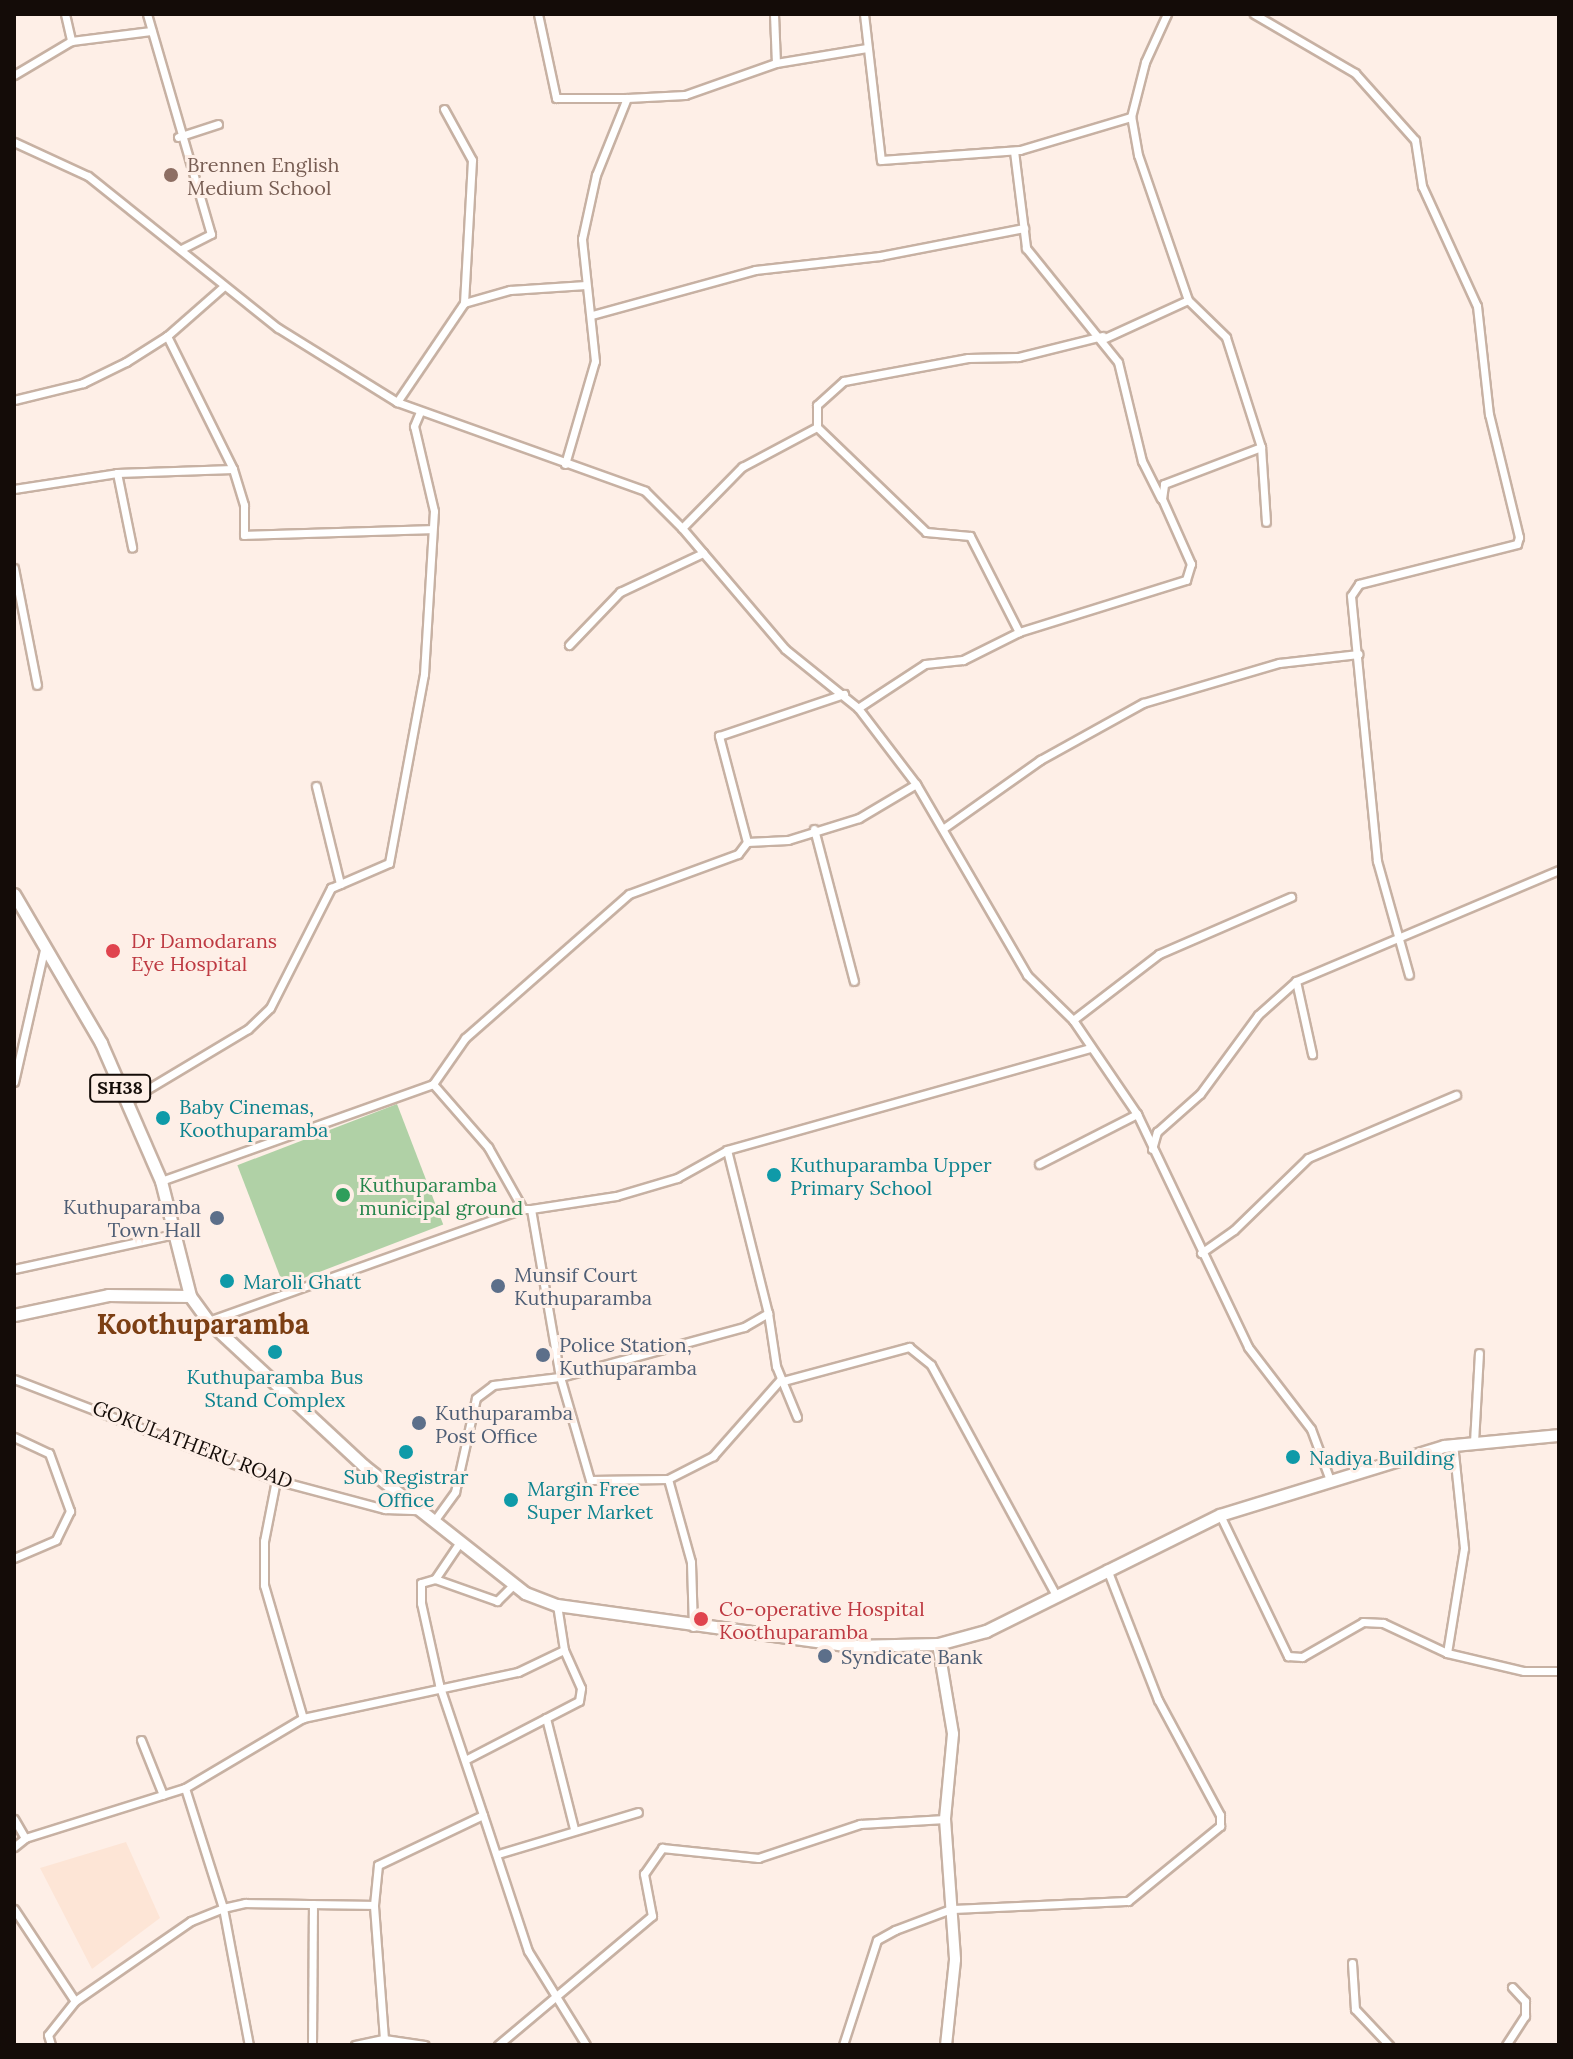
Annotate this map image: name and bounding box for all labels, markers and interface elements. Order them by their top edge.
place label: Brennen English Medium School [187,152,340,199]
marker: Brennen English Medium School [162,166,180,184]
place label: Dr Damodarans Eye Hospital [131,928,277,975]
marker: Dr Damodarans Eye Hospital [102,940,124,962]
road number: SH38 [88,1074,152,1102]
place label: Baby Cinemas, Koothuparamba [179,1094,328,1141]
marker: Baby Cinemas, Koothuparamba [154,1109,172,1127]
place label: Kuthuparamba Upper Primary School [790,1152,992,1199]
marker: Kuthuparamba Upper Primary School [765,1166,783,1184]
place label: Kuthuparamba municipal ground [359,1172,523,1219]
marker: Kuthuparamba municipal ground [334,1186,352,1204]
place label: Kuthuparamba Town Hall [63,1194,201,1241]
marker: Kuthuparamba Town Hall [208,1209,226,1227]
place label: Munsif Court Kuthuparamba [514,1262,652,1309]
place label: Maroli Ghatt [243,1269,361,1293]
marker: Maroli Ghatt [218,1272,236,1290]
marker: Munsif Court Kuthuparamba [489,1277,507,1295]
district label: Koothuparamba [97,1307,309,1341]
place label: Police Station, Kuthuparamba [559,1332,697,1379]
marker: Kuthuparamba Bus Stand Complex [266,1343,284,1361]
marker: Police Station, Kuthuparamba [534,1346,552,1364]
place label: Kuthuparamba Bus Stand Complex [187,1364,363,1411]
street label: GOKULATHERU ROAD [90,1395,296,1493]
place label: Kuthuparamba Post Office [435,1400,573,1447]
marker: Kuthuparamba Post Office [410,1414,428,1432]
marker: Sub Registrar Office [397,1443,415,1461]
place label: Nadiya Building [1309,1445,1454,1469]
marker: Nadiya Building [1284,1448,1302,1466]
place label: Sub Registrar Office [344,1464,468,1511]
place label: Margin Free Super Market [527,1476,653,1523]
marker: Margin Free Super Market [502,1491,520,1509]
place label: Co-operative Hospital Koothuparamba [719,1596,925,1643]
marker: Co-operative Hospital Koothuparamba [690,1608,712,1630]
place label: Syndicate Bank [841,1644,983,1668]
marker: Syndicate Bank [816,1647,834,1665]

